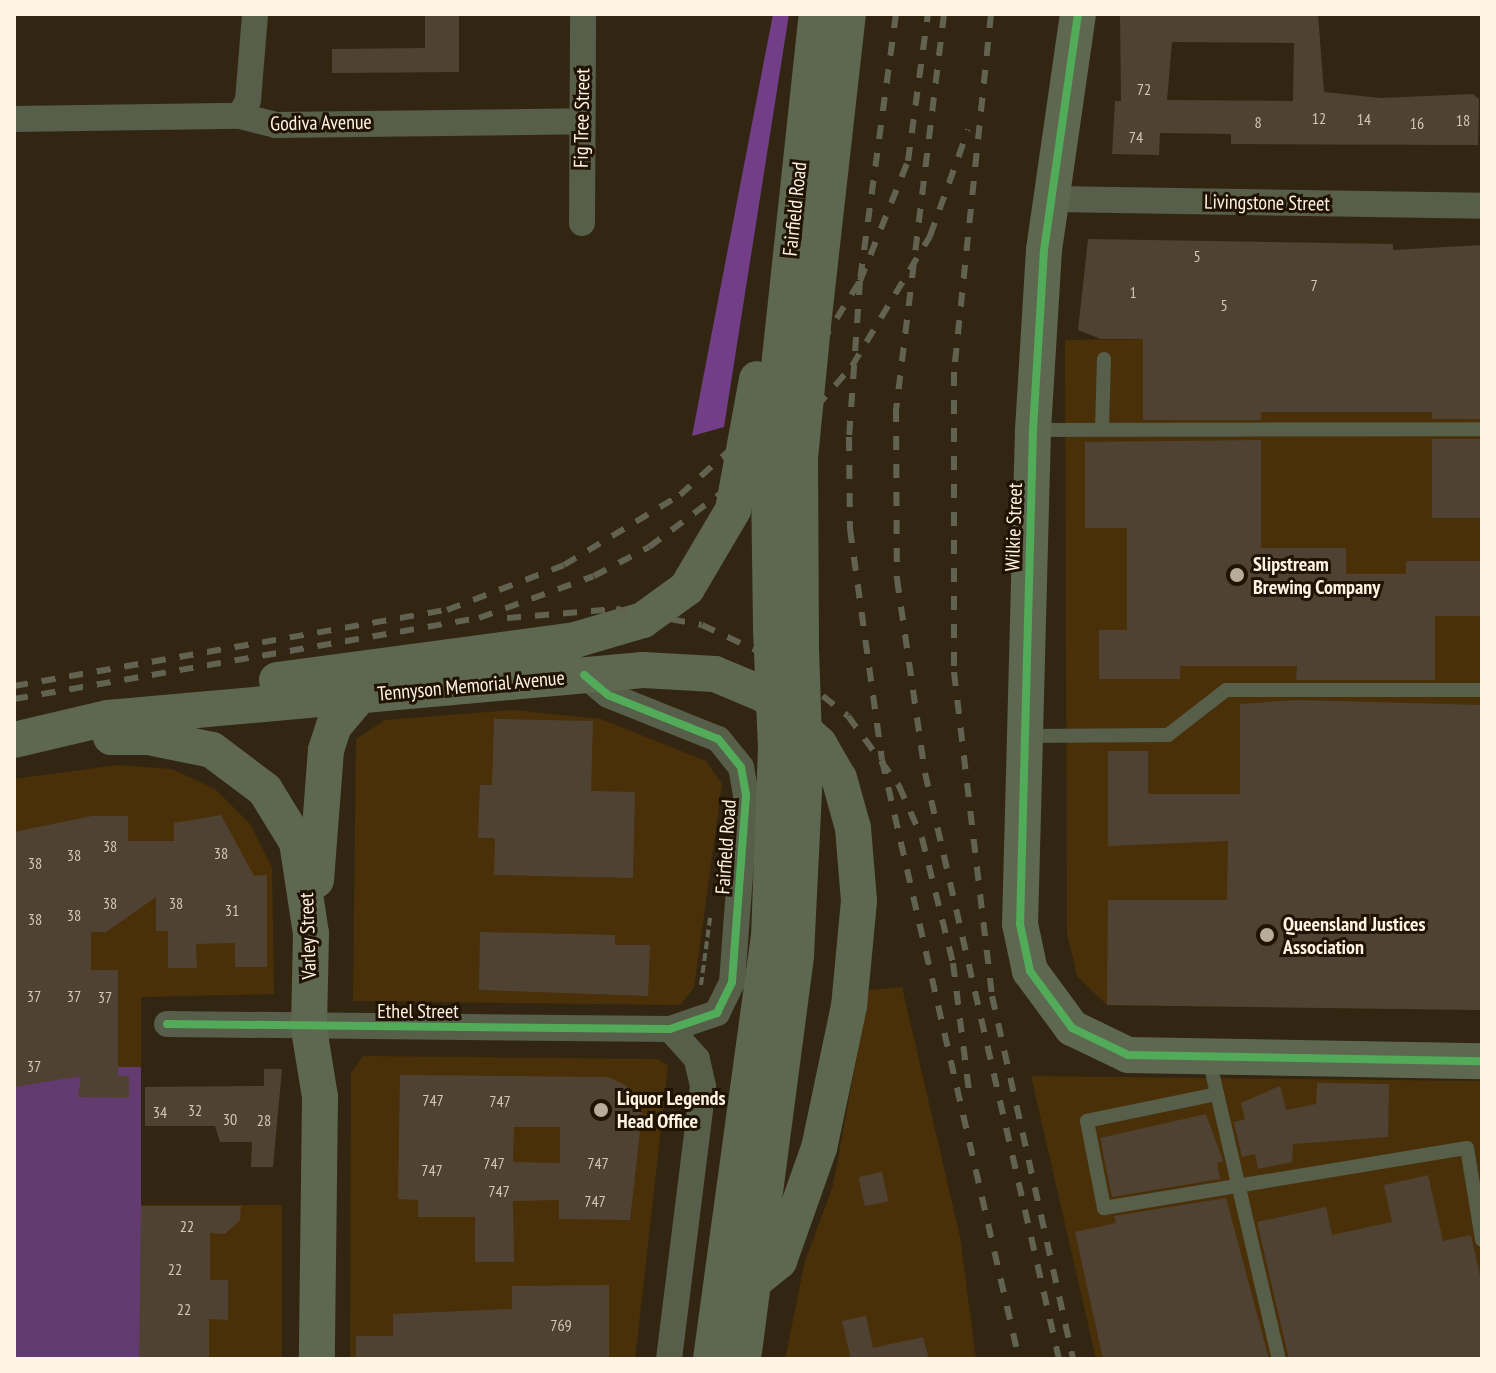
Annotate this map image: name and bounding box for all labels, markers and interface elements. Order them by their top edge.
street label: Fig Tree Street [569,68,595,168]
house number: 72 [1137,79,1151,99]
house number: 12 [1312,108,1326,128]
house number: 14 [1357,109,1371,129]
street label: Godiva Avenue [270,110,372,136]
house number: 18 [1456,110,1470,130]
house number: 8 [1254,112,1262,132]
house number: 16 [1410,113,1424,133]
house number: 74 [1129,127,1143,147]
street label: Fairfield Road [778,161,812,257]
street label: Livingstone Street [1204,190,1330,216]
house number: 5 [1193,246,1201,266]
house number: 7 [1310,275,1318,295]
house number: 1 [1129,282,1137,302]
house number: 5 [1220,295,1228,315]
street label: Wilkie Street [1000,482,1028,572]
place label: Slipstream Brewing Company [1253,552,1380,599]
marker: Slipstream Brewing Company [1228,566,1246,584]
street label: Tennyson Memorial Avenue [376,666,566,706]
street label: Fairfield Road [711,799,741,895]
house number: 38 [103,836,117,856]
house number: 38 [214,843,228,863]
house number: 38 [67,845,81,865]
house number: 38 [28,853,42,873]
street label: Varley Street [294,892,322,980]
house number: 38 [103,893,117,913]
house number: 38 [169,893,183,913]
house number: 31 [225,900,239,920]
house number: 38 [67,905,81,925]
house number: 38 [28,909,42,929]
place label: Queensland Justices Association [1283,912,1425,959]
marker: Queensland Justices Association [1258,926,1276,944]
house number: 37 [27,986,41,1006]
house number: 37 [67,986,81,1006]
house number: 37 [98,987,112,1007]
street label: Ethel Street [377,999,459,1023]
house number: 37 [27,1056,41,1076]
place label: Liquor Legends Head Office [617,1086,725,1133]
house number: 747 [422,1090,444,1110]
house number: 747 [489,1091,511,1111]
house number: 32 [188,1100,202,1120]
marker: Liquor Legends Head Office [592,1101,610,1119]
house number: 34 [153,1102,167,1122]
house number: 30 [223,1109,237,1129]
house number: 28 [257,1110,271,1130]
house number: 747 [483,1153,505,1173]
house number: 747 [587,1153,609,1173]
house number: 747 [421,1160,443,1180]
house number: 747 [488,1181,510,1201]
house number: 747 [584,1191,606,1211]
house number: 22 [180,1216,194,1236]
house number: 22 [168,1259,182,1279]
house number: 22 [177,1299,191,1319]
house number: 769 [550,1315,572,1335]

